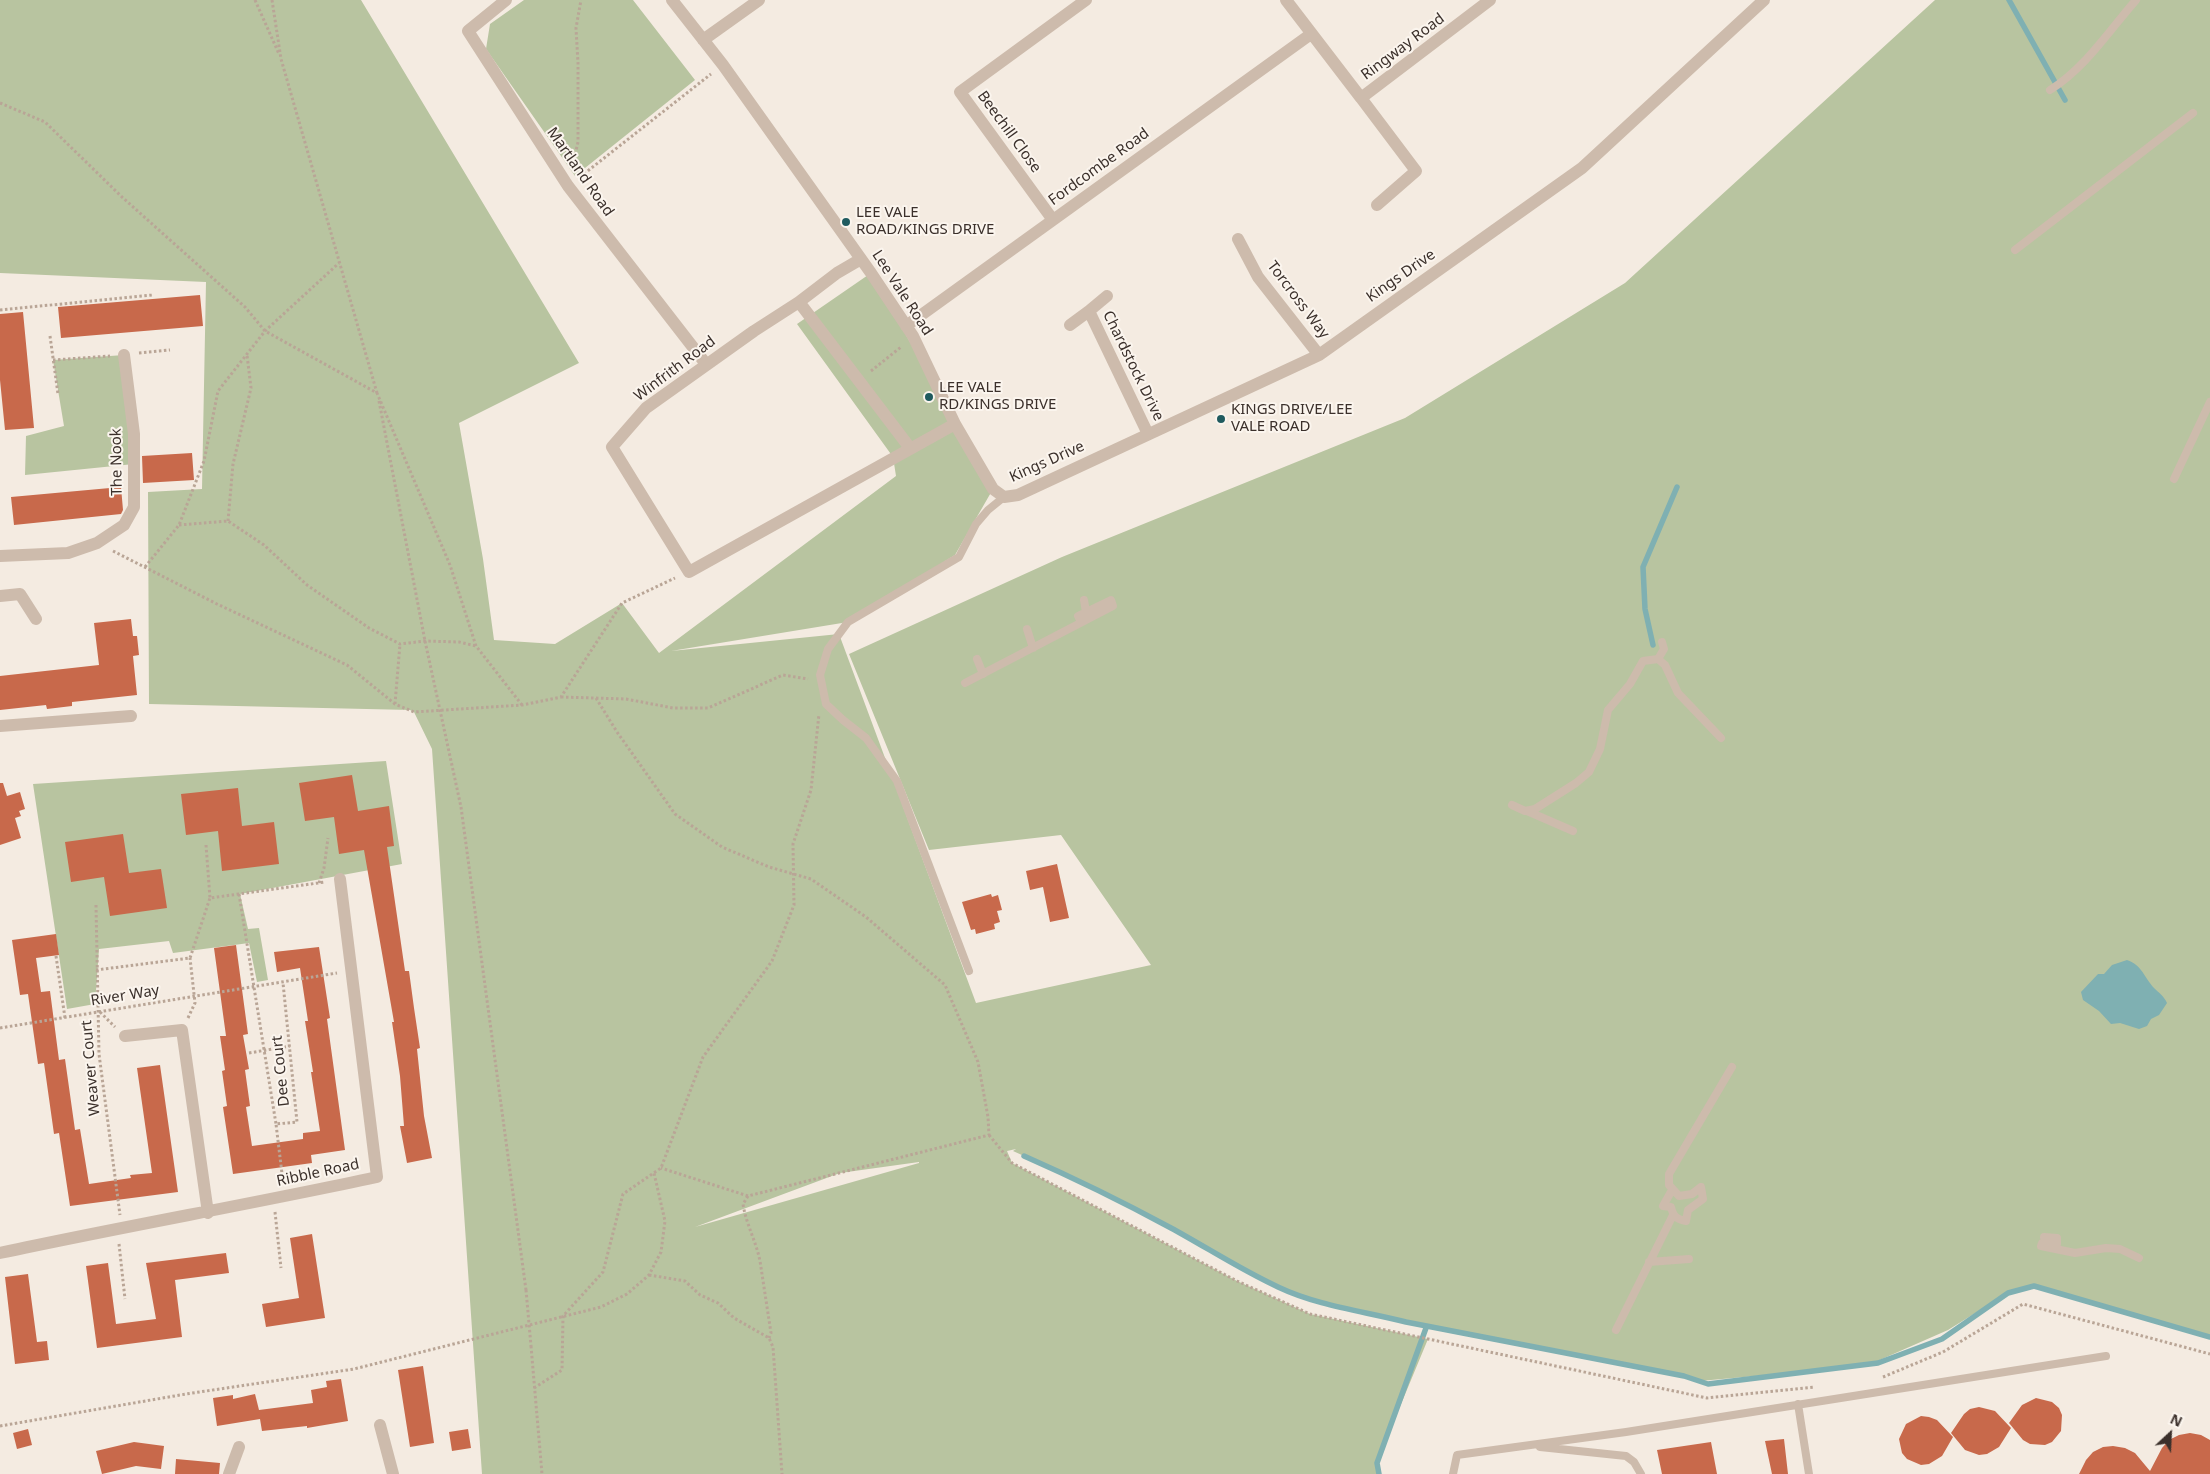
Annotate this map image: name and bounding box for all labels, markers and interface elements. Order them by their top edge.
street label: Ringway Road [1358,10,1448,84]
street label: Beechill Close [973,88,1045,176]
street label: Martland Road [543,124,617,220]
street label: Fordcombe Road [1045,124,1153,210]
place label: LEE VALE ROAD/KINGS DRIVE [856,204,994,239]
marker: LEE VALE ROAD/KINGS DRIVE [840,216,852,228]
street label: Kings Drive [1363,246,1439,306]
street label: Lee Vale Road [868,247,936,339]
street label: Torcross Way [1263,258,1333,342]
street label: Chardstock Drive [1099,308,1167,424]
street label: Winfrith Road [631,333,719,405]
place label: LEE VALE RD/KINGS DRIVE [939,379,1056,414]
marker: LEE VALE RD/KINGS DRIVE [923,391,935,403]
place label: KINGS DRIVE/LEE VALE ROAD [1231,401,1353,436]
marker: KINGS DRIVE/LEE VALE ROAD [1215,413,1227,425]
street label: The Nook [107,428,127,496]
street label: Kings Drive [1007,438,1087,486]
street label: River Way [89,982,161,1010]
street label: Weaver Court [78,1019,104,1117]
street label: Dee Court [268,1035,294,1107]
street label: Ribble Road [275,1155,361,1191]
north arrow [2145,1409,2195,1459]
text: N [2167,1409,2186,1431]

